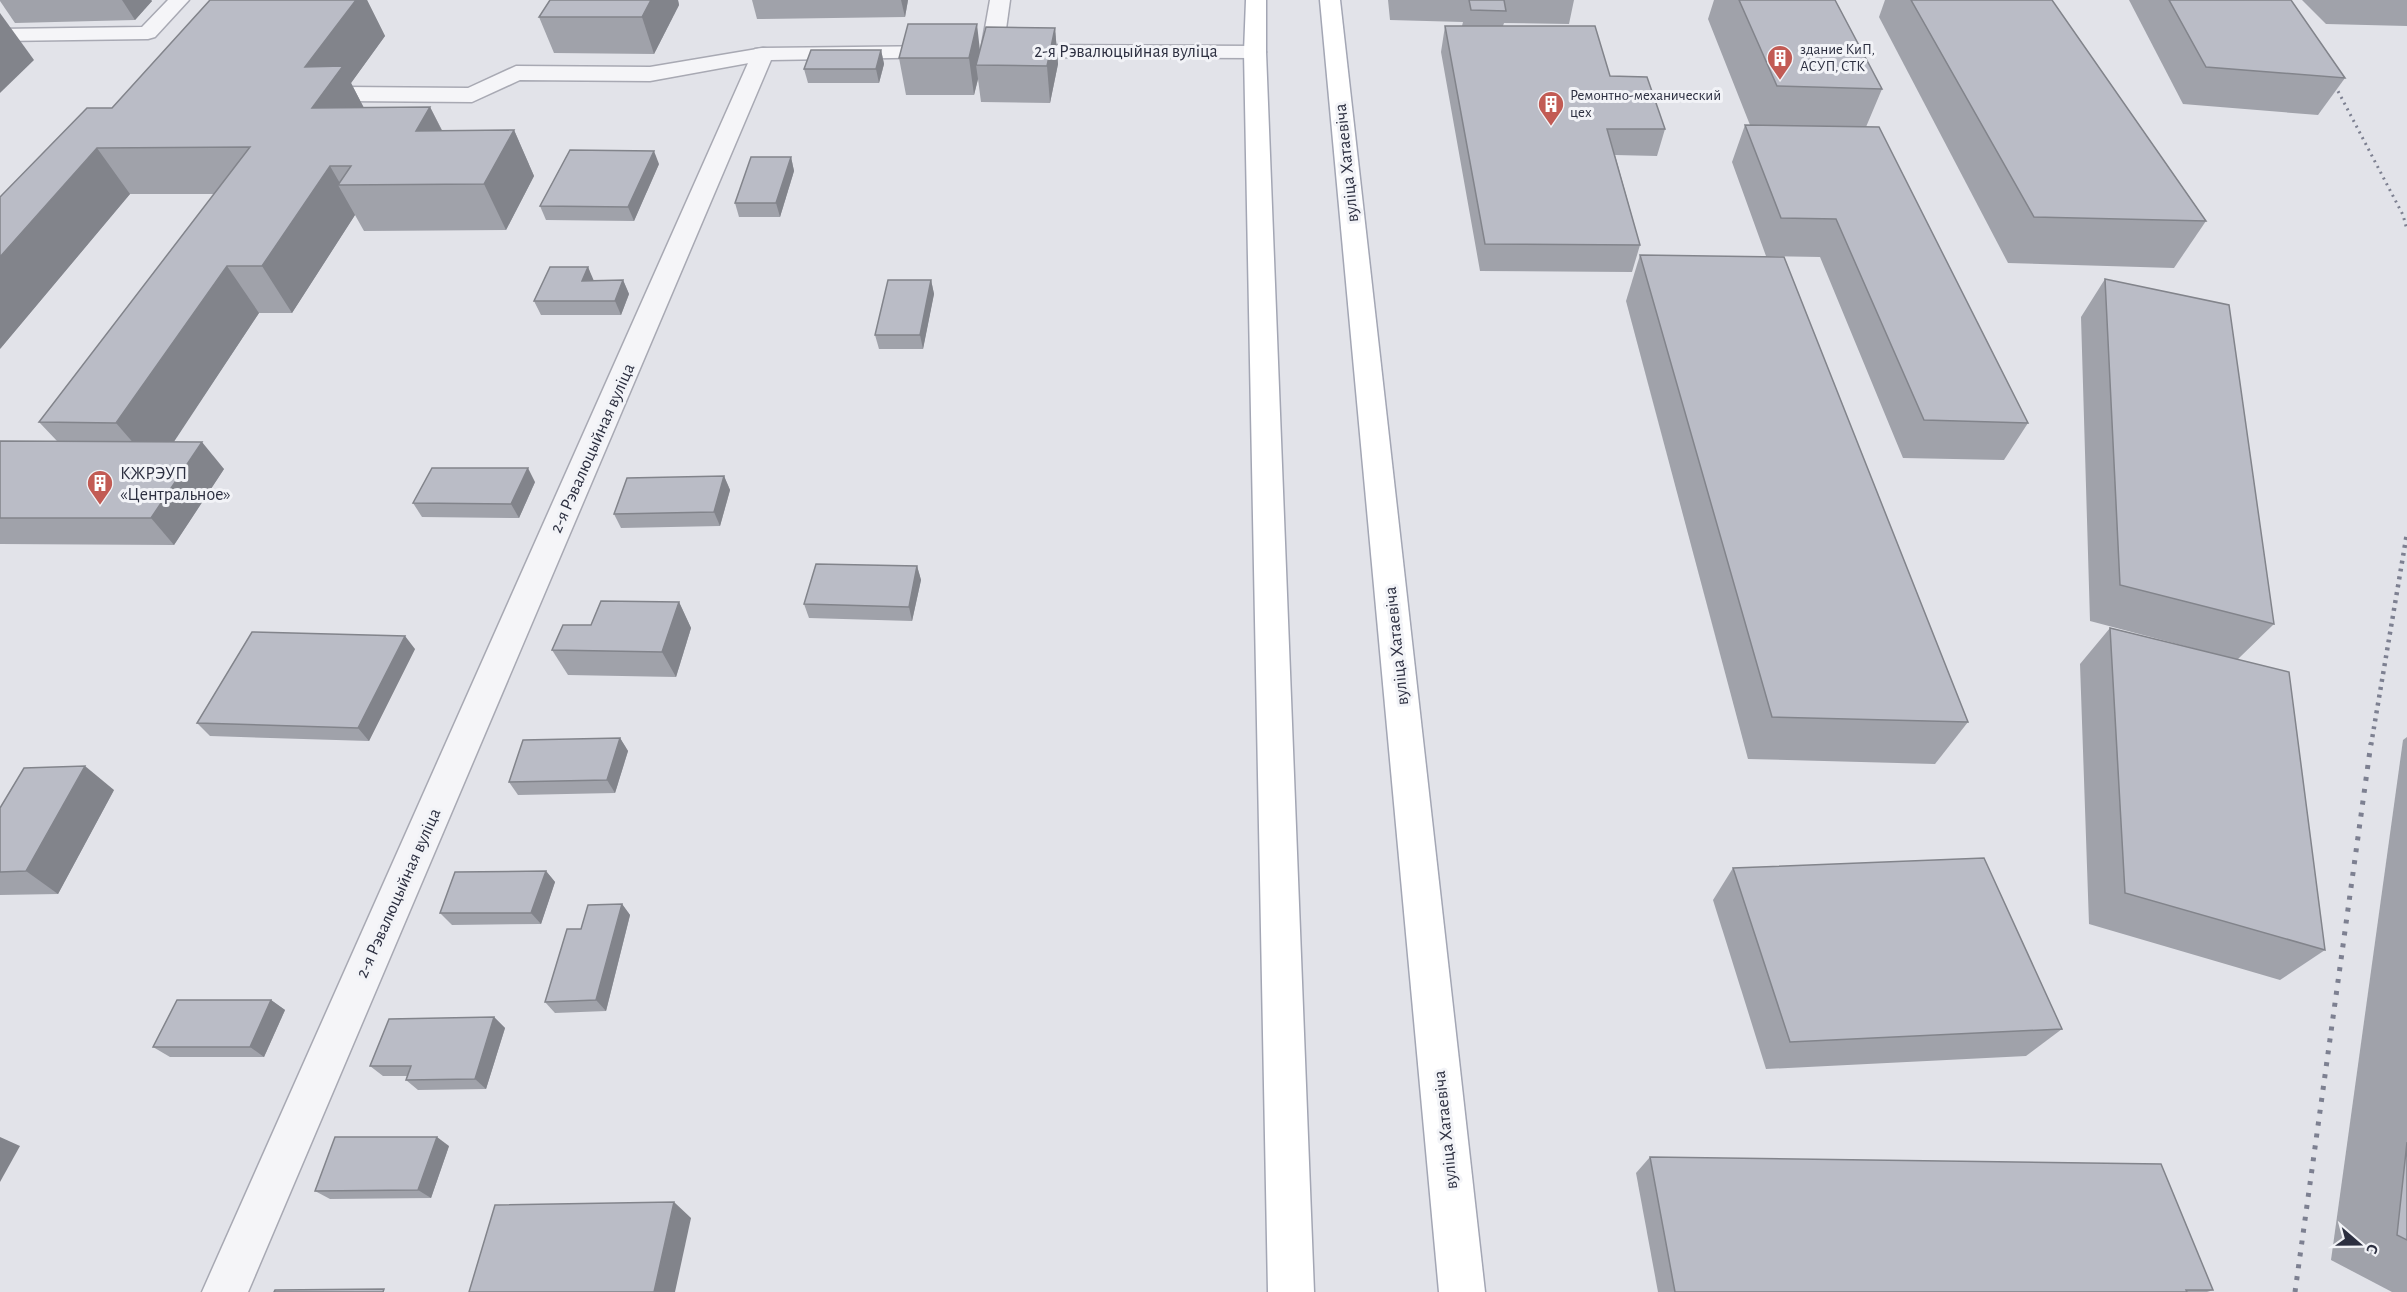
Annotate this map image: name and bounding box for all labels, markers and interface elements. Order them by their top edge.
place label: здание КиП, АСУП, СТК [1800,42,1875,74]
street label: 2-я Рэвалюцыйная вуліца [1034,43,1218,61]
building icon: здание КиП, АСУП, СТК [1765,43,1795,81]
place label: Ремонтно-механический цех [1570,88,1721,120]
building icon: Ремонтно-механический цех [1536,89,1566,127]
street label: вуліца Хатаевіча [1332,103,1362,223]
street label: 2-я Рэвалюцыйная вуліца [547,361,639,536]
place label: КЖРЭУП «Центральное» [120,465,231,504]
building icon: КЖРЭУП «Центральное» [85,468,115,506]
street label: вуліца Хатаевіча [1382,586,1412,706]
street label: 2-я Рэвалюцыйная вуліца [353,806,445,981]
street label: вуліца Хатаевіча [1431,1070,1461,1190]
north arrow [2329,1214,2389,1274]
text: С [2363,1242,2381,1256]

